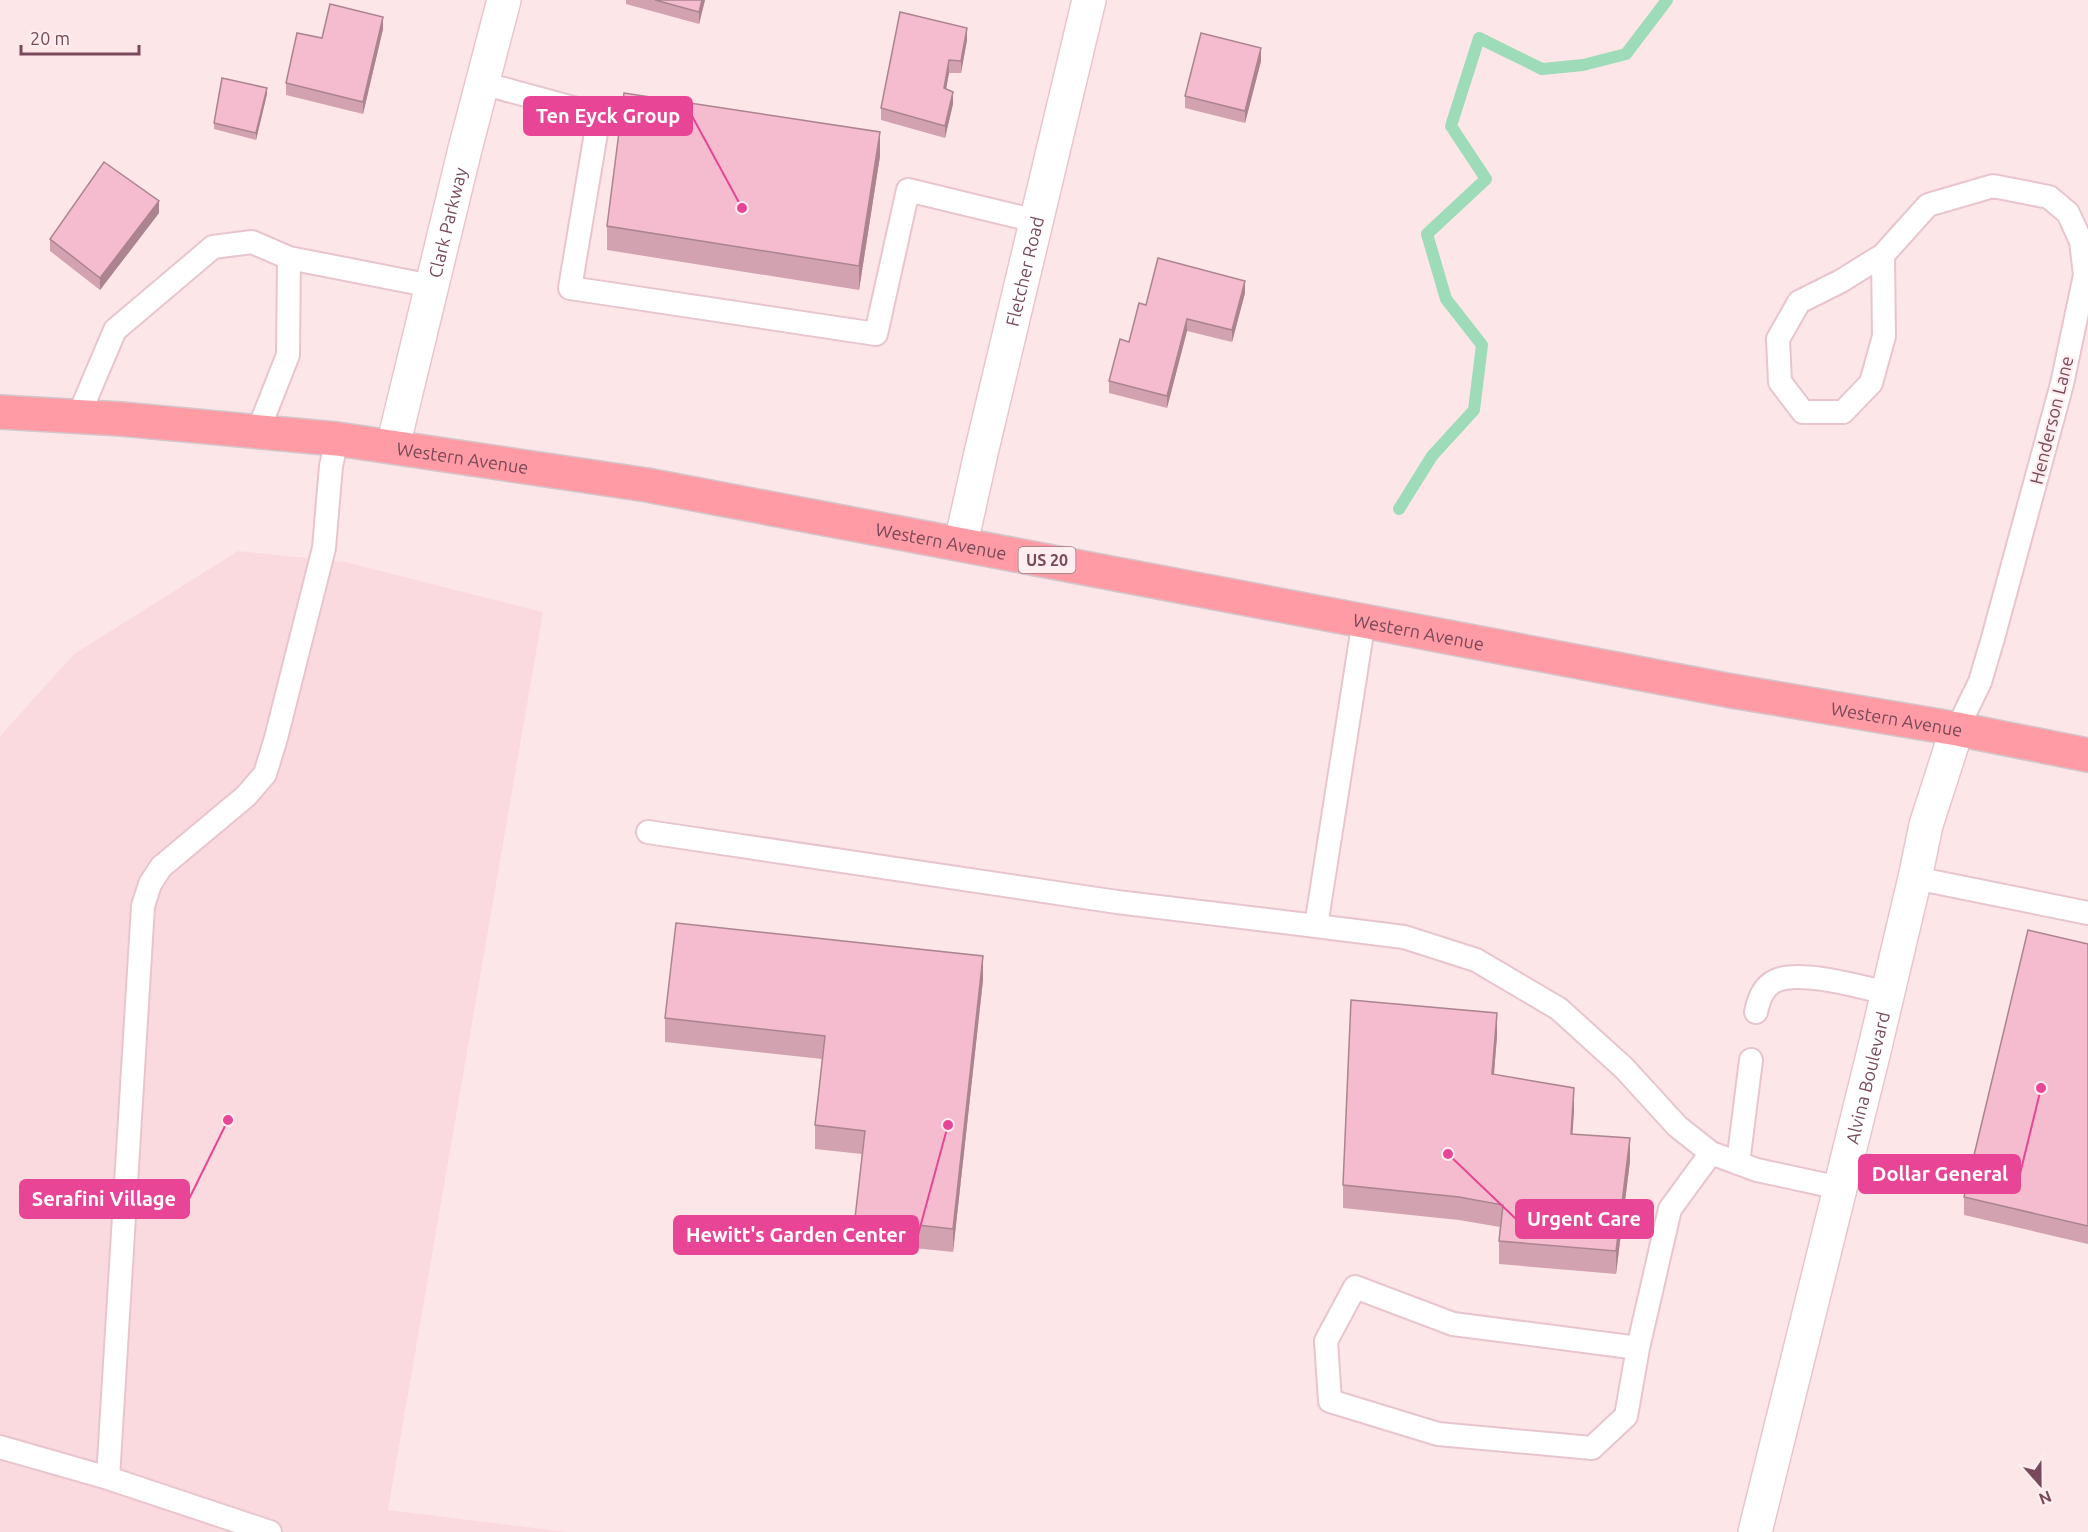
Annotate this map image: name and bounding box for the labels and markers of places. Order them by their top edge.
callout: Ten Eyck Group [524,97,692,135]
callout: Dollar General [1859,1155,2020,1193]
callout: Serafini Village [20,1180,189,1218]
callout: Urgent Care [1516,1200,1653,1238]
callout: Hewitt's Garden Center [674,1216,918,1254]

